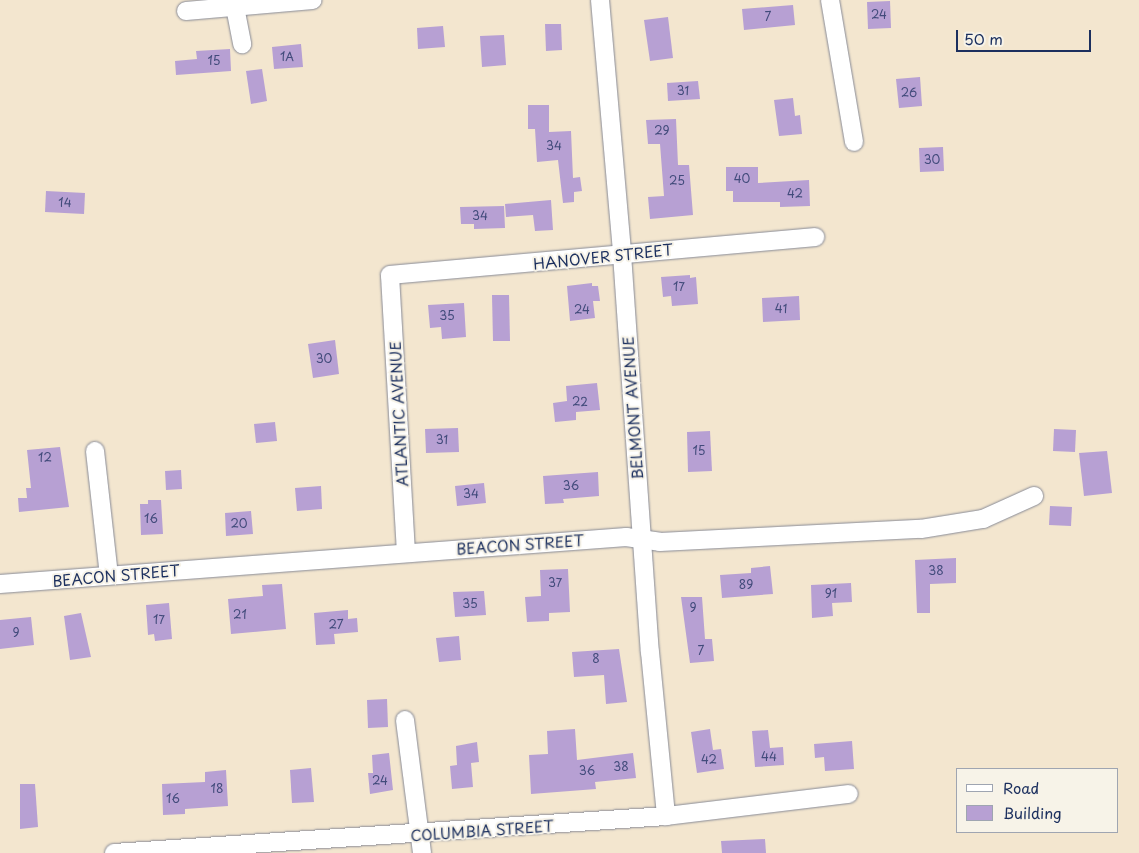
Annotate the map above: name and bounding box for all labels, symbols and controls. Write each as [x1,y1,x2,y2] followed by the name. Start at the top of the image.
[871,8,887,22] house number: 24
[765,10,771,24] house number: 7
[959,20,1094,52] scale bar
[964,27,1003,50] text: 50 m
[280,50,294,64] house number: 1A
[207,54,221,68] house number: 15
[677,84,689,98] house number: 31
[901,86,917,100] house number: 26
[654,124,670,138] house number: 29
[546,139,562,153] house number: 34
[924,153,940,167] house number: 30
[734,172,750,186] house number: 40
[669,174,685,188] house number: 25
[787,187,803,201] house number: 42
[58,196,72,210] house number: 14
[472,209,488,223] house number: 34
[532,240,674,272] street label: HANOVER STREET
[673,280,685,294] house number: 17
[775,302,787,316] house number: 41
[574,303,590,317] house number: 24
[439,309,455,323] house number: 35
[618,336,646,480] street label: BELMONT AVENUE
[385,341,411,487] street label: ATLANTIC AVENUE
[316,352,332,366] house number: 30
[572,395,588,409] house number: 22
[436,433,448,447] house number: 31
[692,444,706,458] house number: 15
[38,451,52,465] house number: 12
[563,479,579,493] house number: 36
[463,487,479,501] house number: 34
[144,512,158,526] house number: 16
[230,517,248,531] house number: 20
[455,531,585,557] street label: BEACON STREET
[51,560,181,590] street label: BEACON STREET
[928,564,944,578] house number: 38
[548,576,562,590] house number: 37
[739,578,753,592] house number: 89
[825,587,837,601] house number: 91
[462,597,478,611] house number: 35
[689,601,697,615] house number: 9
[233,608,247,622] house number: 21
[153,613,165,627] house number: 17
[329,618,343,632] house number: 27
[12,626,20,640] house number: 9
[698,644,704,658] house number: 7
[592,652,600,666] house number: 8
[761,750,777,764] house number: 44
[701,753,717,767] house number: 42
[613,760,629,774] house number: 38
[579,764,595,778] house number: 36
[956,768,1119,833] legend
[372,774,388,788] house number: 24
[1003,776,1039,799] text: Road
[211,782,223,796] house number: 18
[166,792,180,806] house number: 16
[1003,801,1062,824] text: Building
[409,816,555,844] street label: COLUMBIA STREET

